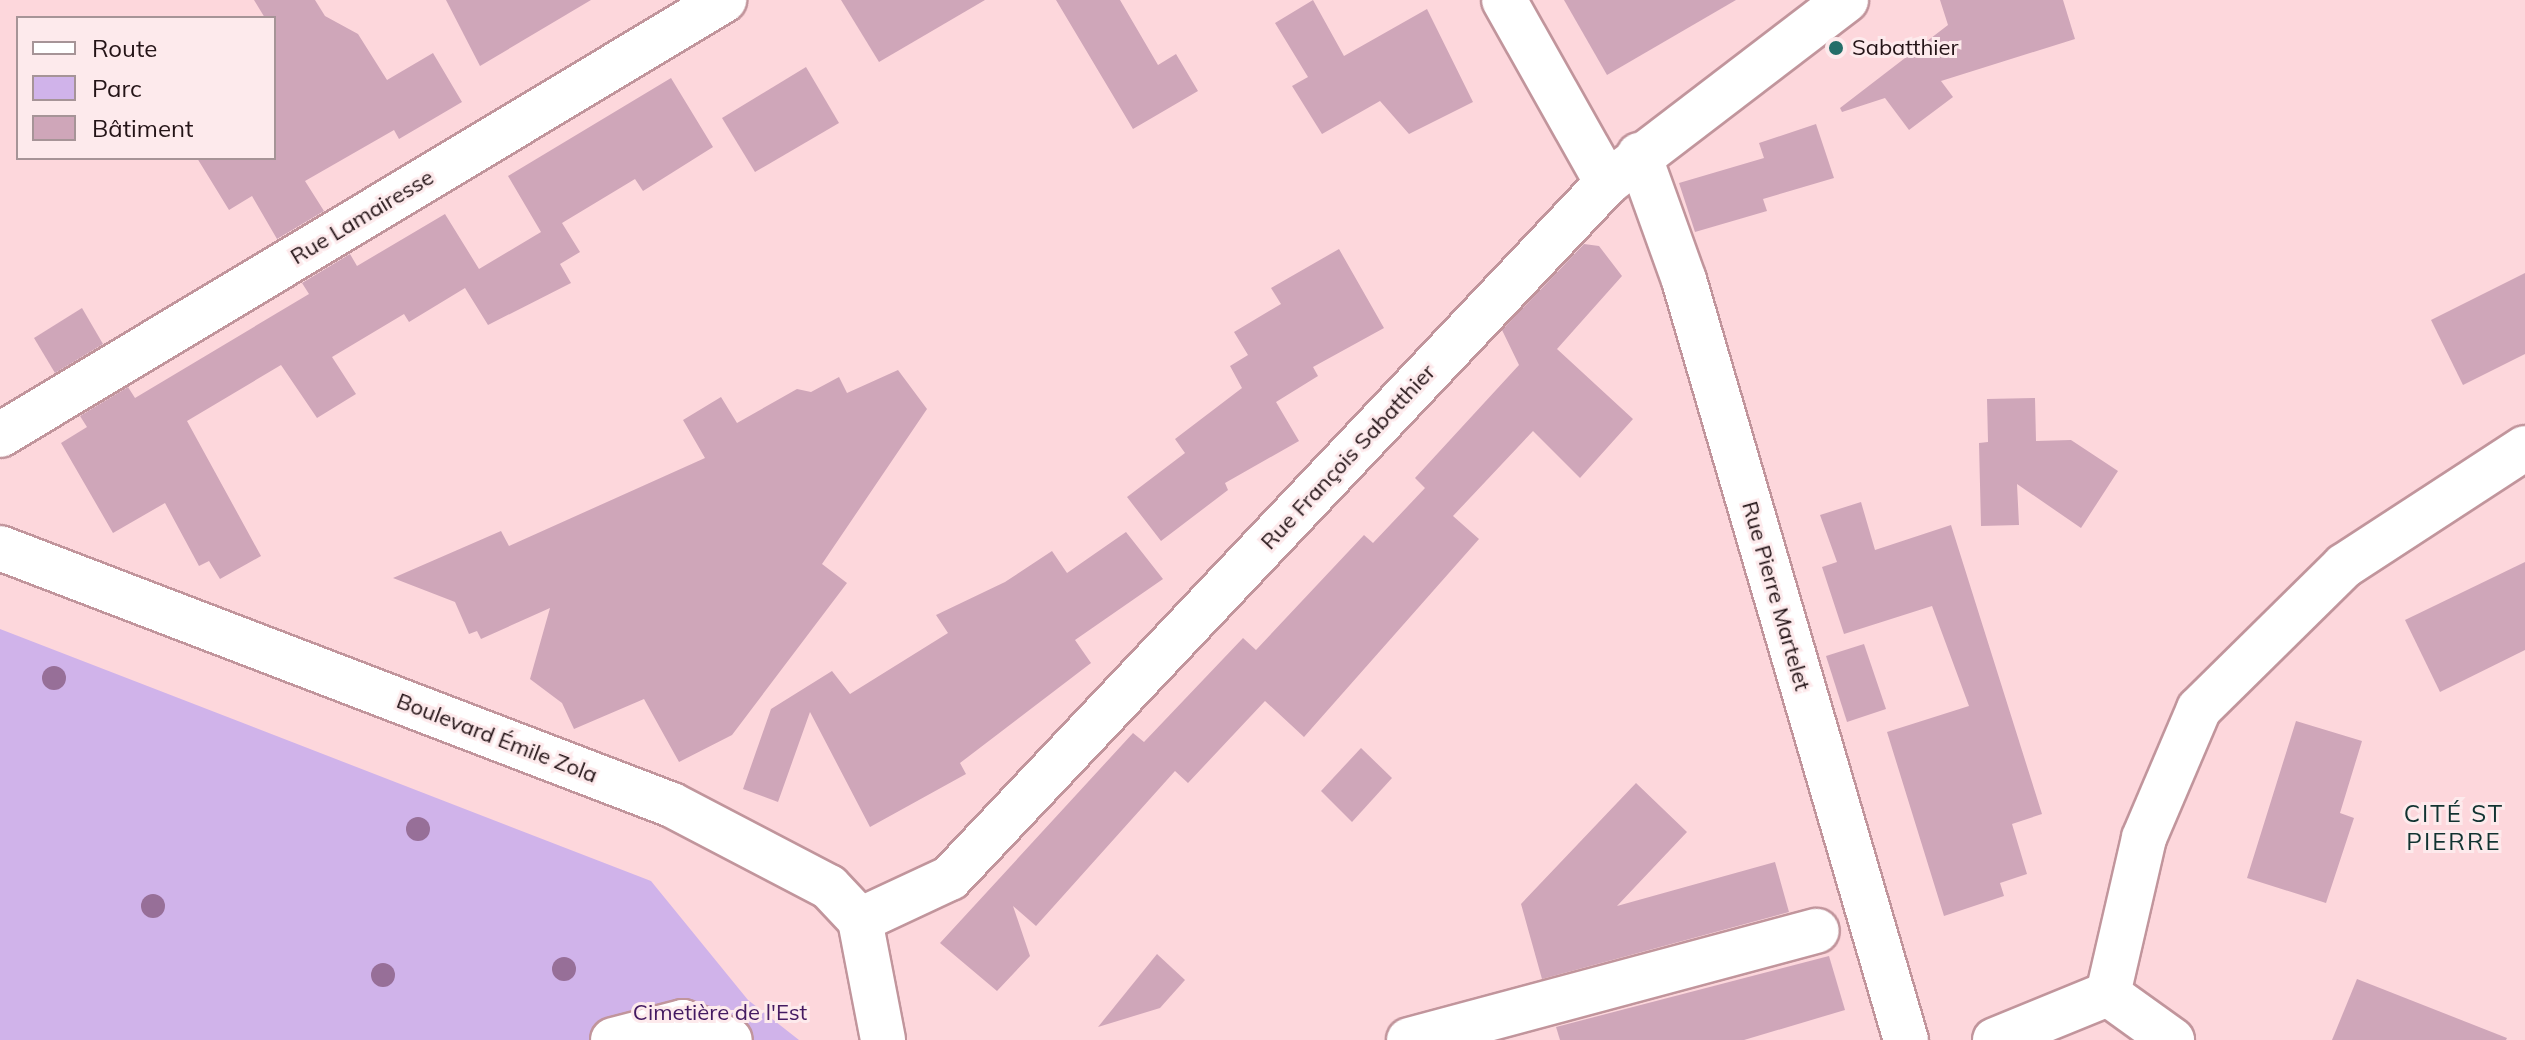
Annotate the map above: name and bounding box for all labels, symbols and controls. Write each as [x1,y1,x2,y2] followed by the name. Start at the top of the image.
[16,16,276,160] legend
[92,33,157,63] text: Route
[1852,35,1958,61] place label: Sabatthier
[1827,39,1845,57] marker: Sabatthier
[92,73,142,103] text: Parc
[92,113,193,143] text: Bâtiment
[286,164,438,270] street label: Rue Lamairesse
[1255,359,1441,555] street label: Rue François Sabatthier
[1736,498,1816,694] street label: Rue Pierre Martelet
[393,688,601,788] street label: Boulevard Émile Zola
[2404,800,2504,856] district label: CITÉ ST PIERRE
[633,1000,807,1026] park label: Cimetière de l'Est

